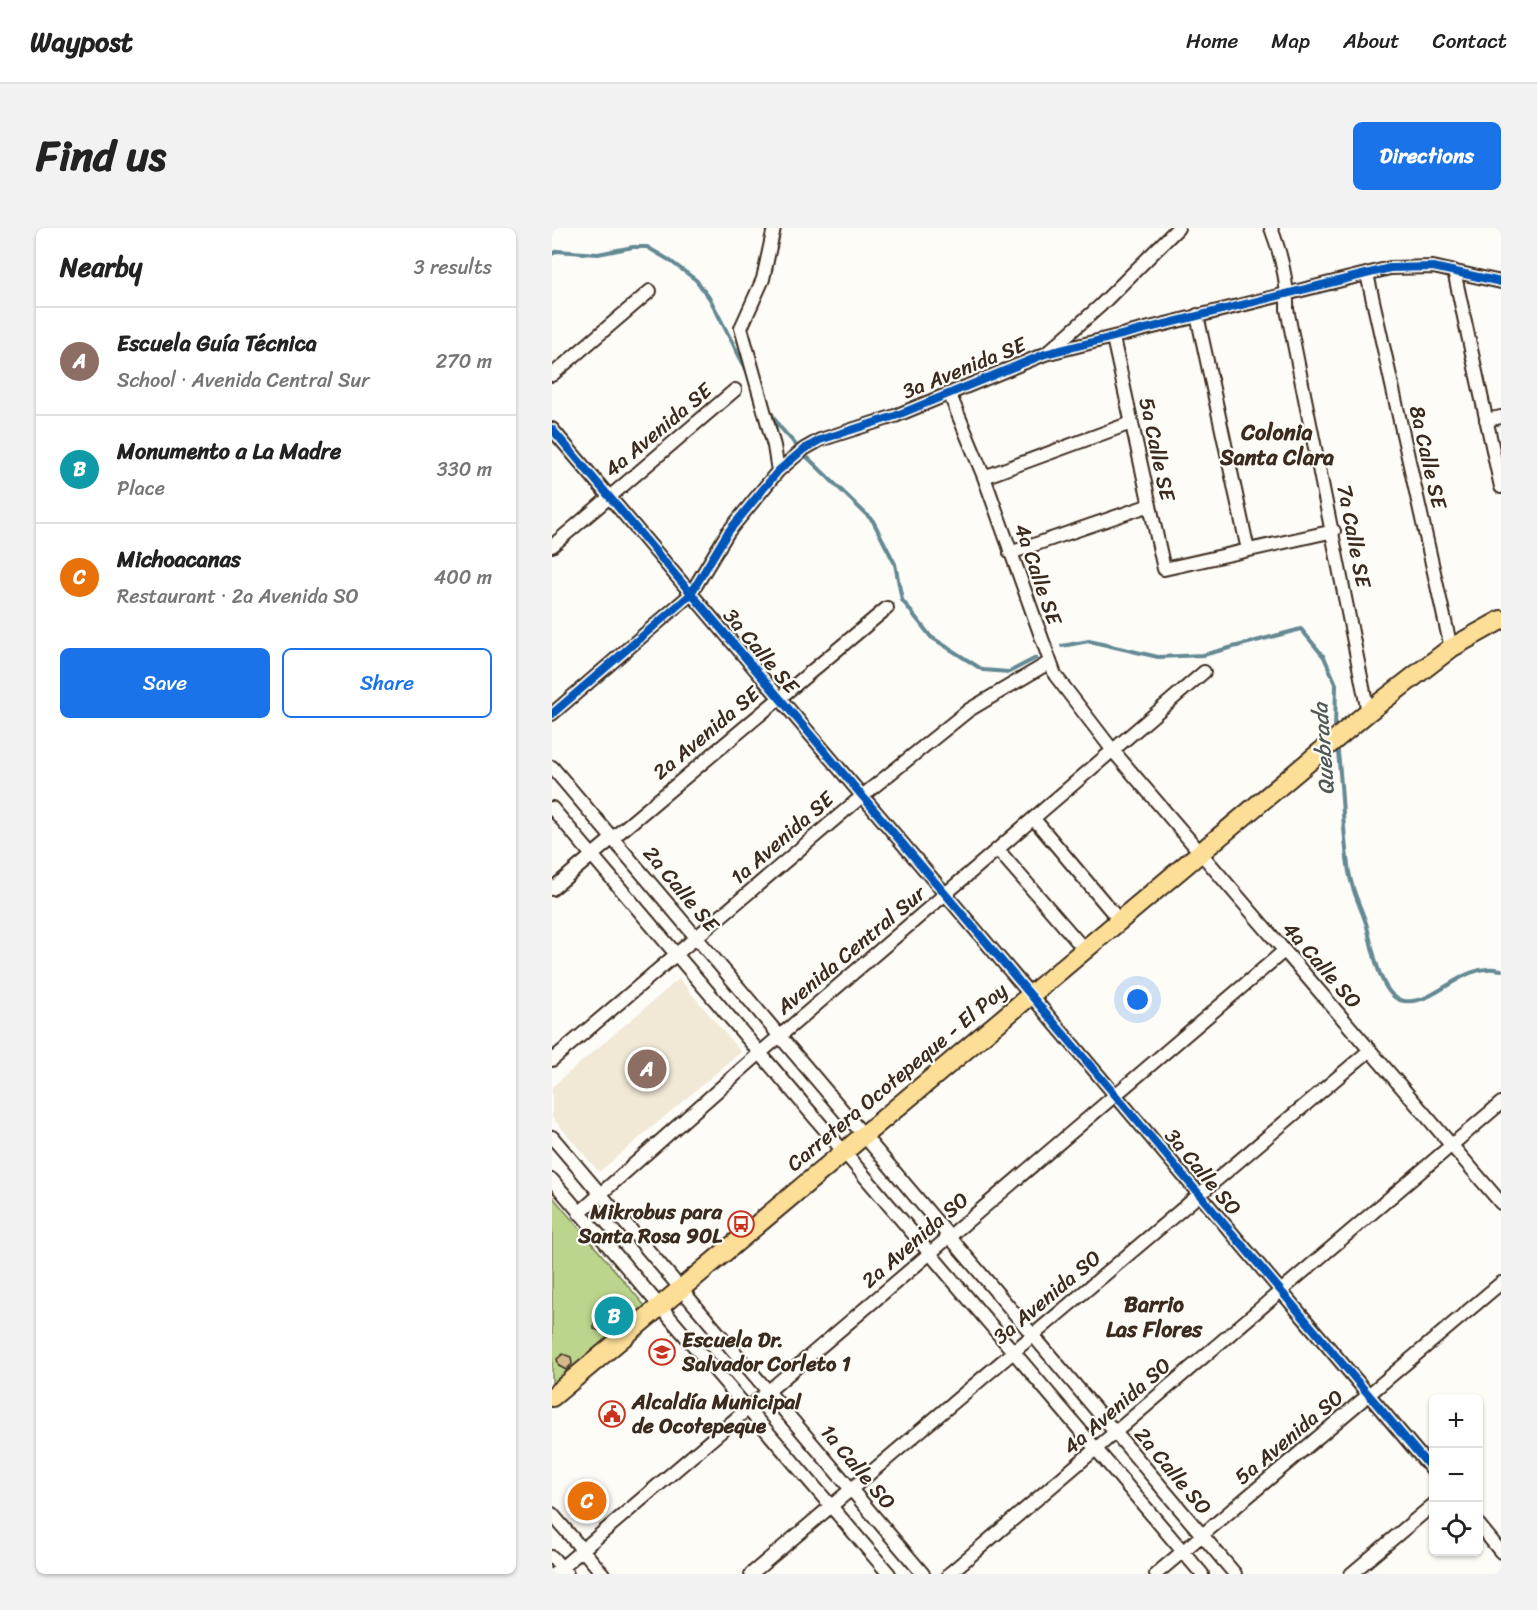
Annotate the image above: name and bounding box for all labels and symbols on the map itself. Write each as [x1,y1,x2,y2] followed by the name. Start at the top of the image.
[896,325,1033,410] street label: 3a Avenida SE
[595,372,722,487] street label: 4a Avenida SE
[1128,394,1187,506] street label: 5a Calle SE
[1398,402,1459,514] street label: 8a Calle SE
[1219,413,1334,477] district label: Colonia Santa Clara
[1325,481,1383,592] street label: 7a Calle SE
[1003,518,1074,631] street label: 4a Calle SE
[713,599,810,704] street label: 3a Calle SE
[643,675,770,790] street label: 2a Avenida SE
[1300,700,1346,796] water label: Quebrada
[721,781,844,894] street label: 1a Avenida SE
[633,837,730,942] street label: 2a Calle SE
[767,875,936,1025] street label: Avenida Central Sur
[1273,912,1371,1018] street label: 4a Calle SO
[778,972,1016,1181] street label: Carretera Ocotepeque - El Poy
[1123,985,1152,1014] your location
[628,1046,667,1092] pin: A
[1155,1119,1251,1225] street label: 3a Calle SO
[852,1182,978,1298] street label: 2a Avenida SO
[577,1193,723,1255] place label: Mikrobus para Santa Rosa 90L
[726,1209,756,1239] bus stop icon: Mikrobus para Santa Rosa 90L
[984,1240,1110,1354] street label: 3a Avenida SO
[1106,1285,1203,1349] district label: Barrio Las Flores
[594,1294,634,1338] pin: B
[681,1321,851,1383] place label: Escuela Dr. Salvador Corleto 1
[647,1337,677,1367] school or university icon: Escuela Dr. Salvador Corleto 1
[1054,1348,1180,1464] street label: 4a Avenida SO
[1225,1379,1353,1495] street label: 5a Avenida SO
[631,1383,802,1445] place label: Alcaldía Municipal de Ocotepeque
[597,1399,627,1429] public building icon: Alcaldía Municipal de Ocotepeque
[810,1415,906,1519] street label: 1a Calle SO
[1124,1418,1222,1524] street label: 2a Calle SO
[567,1478,606,1524] pin: C

